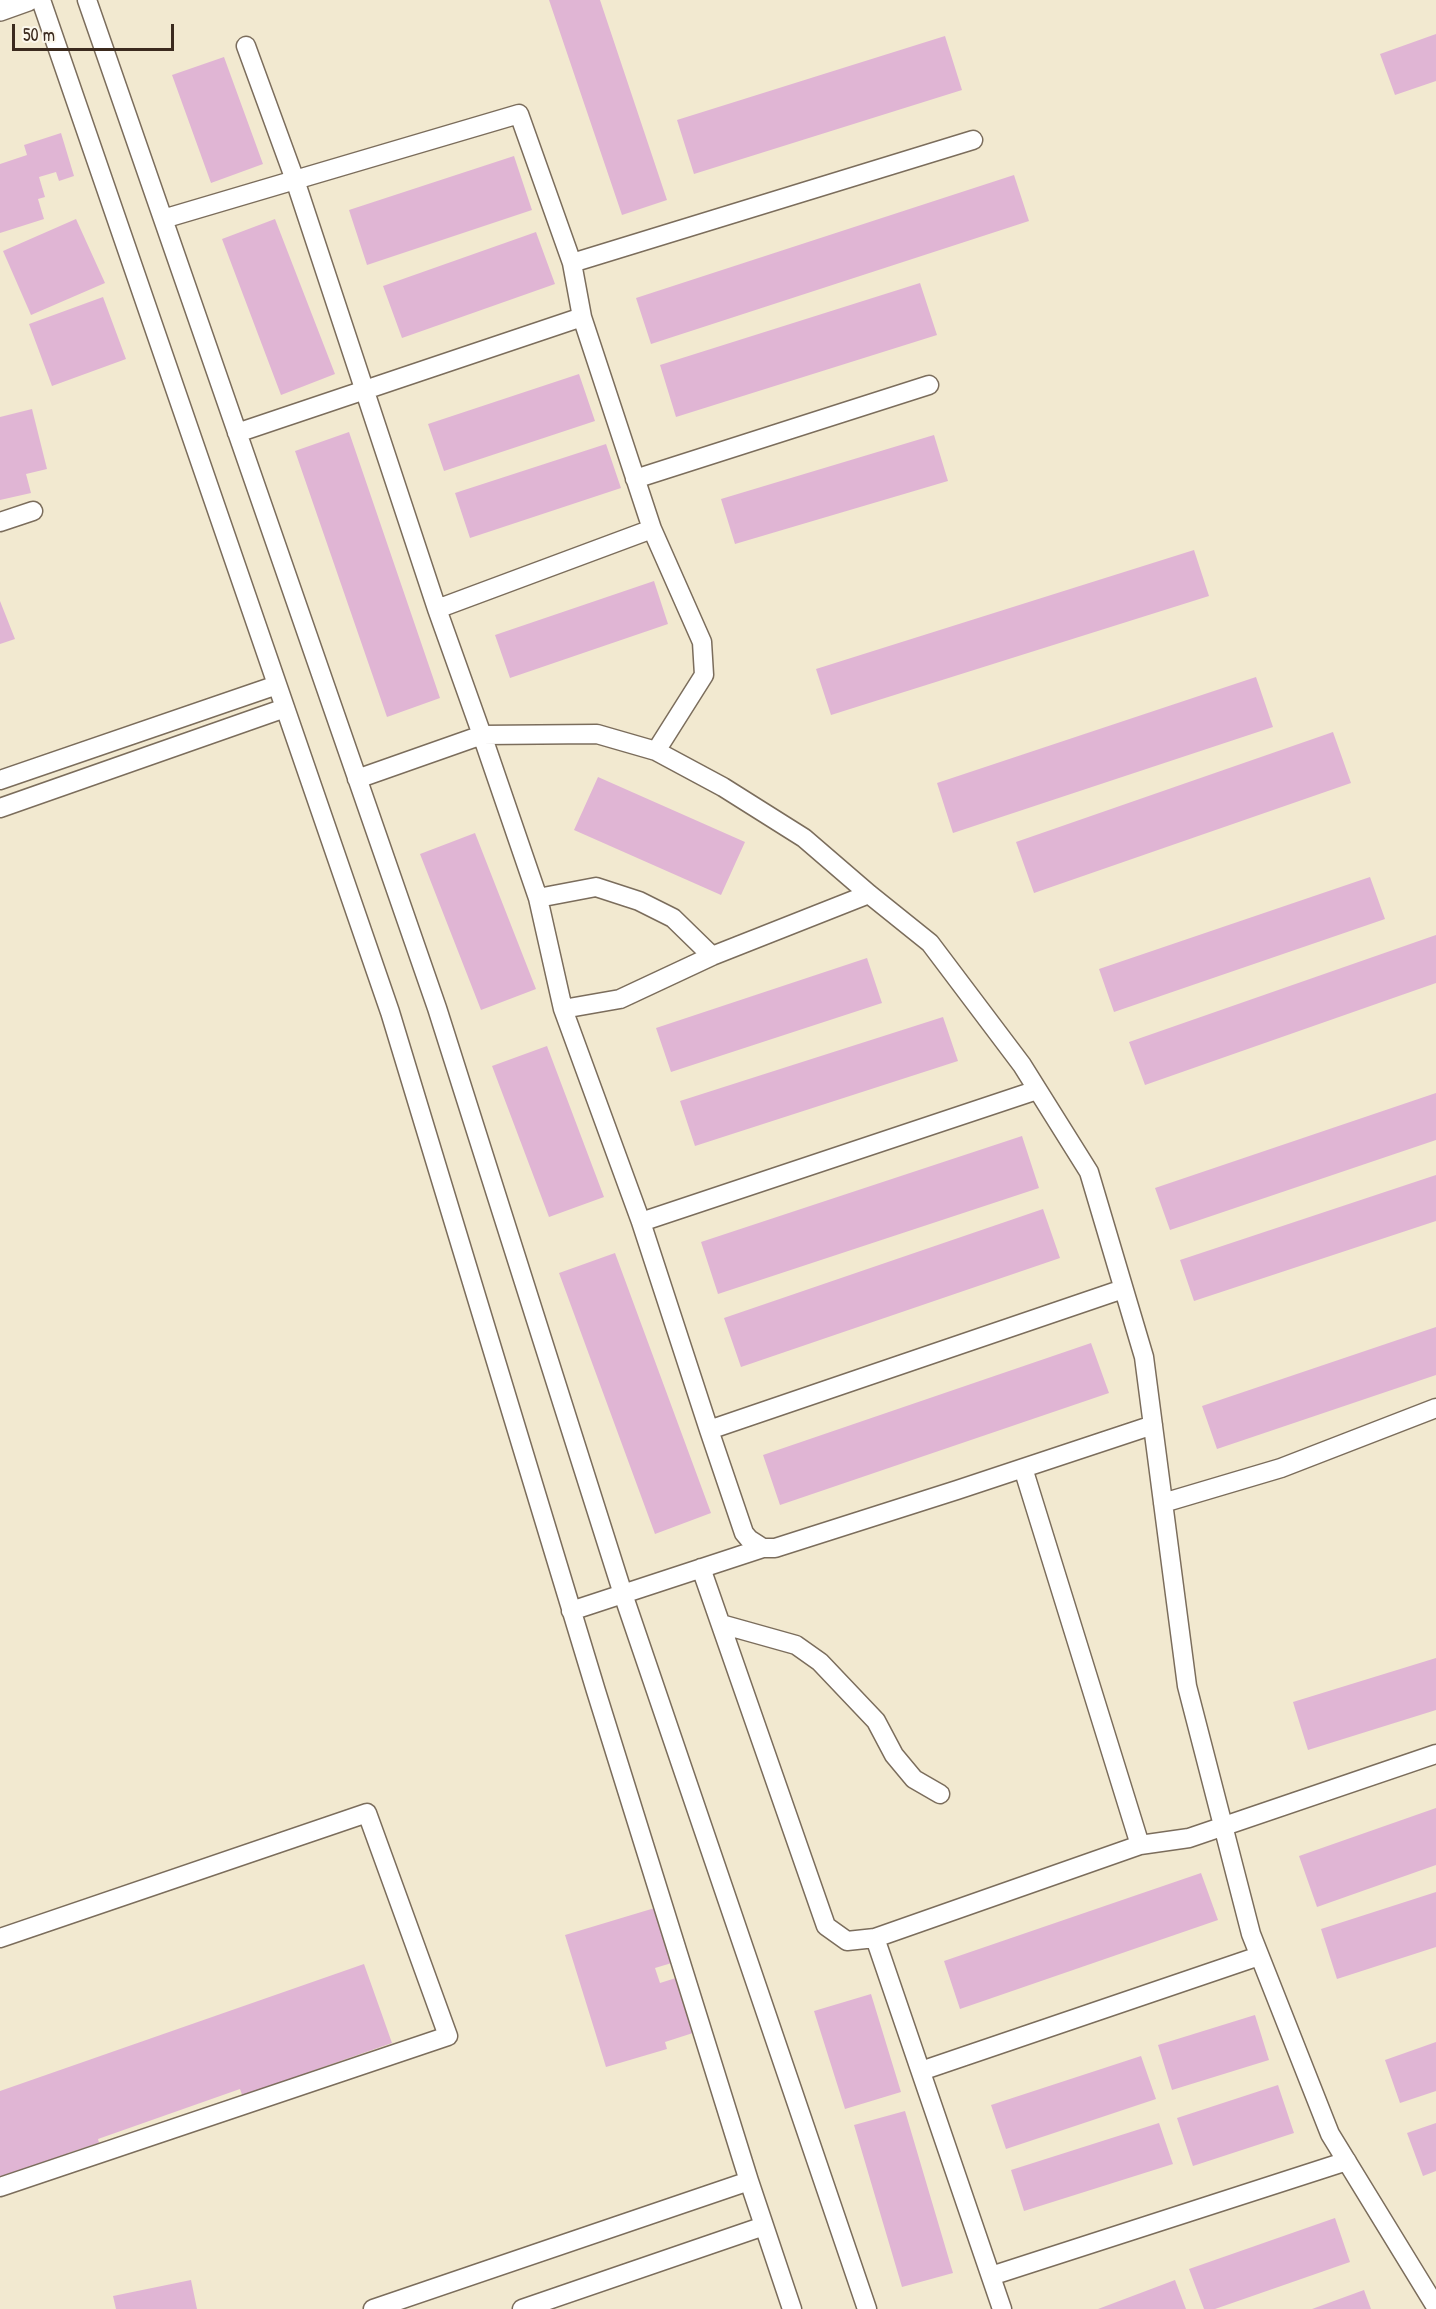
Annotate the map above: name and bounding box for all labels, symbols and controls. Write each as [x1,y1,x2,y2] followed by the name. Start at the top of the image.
[15,12,177,50] scale bar
[23,22,55,47] text: 50 m

